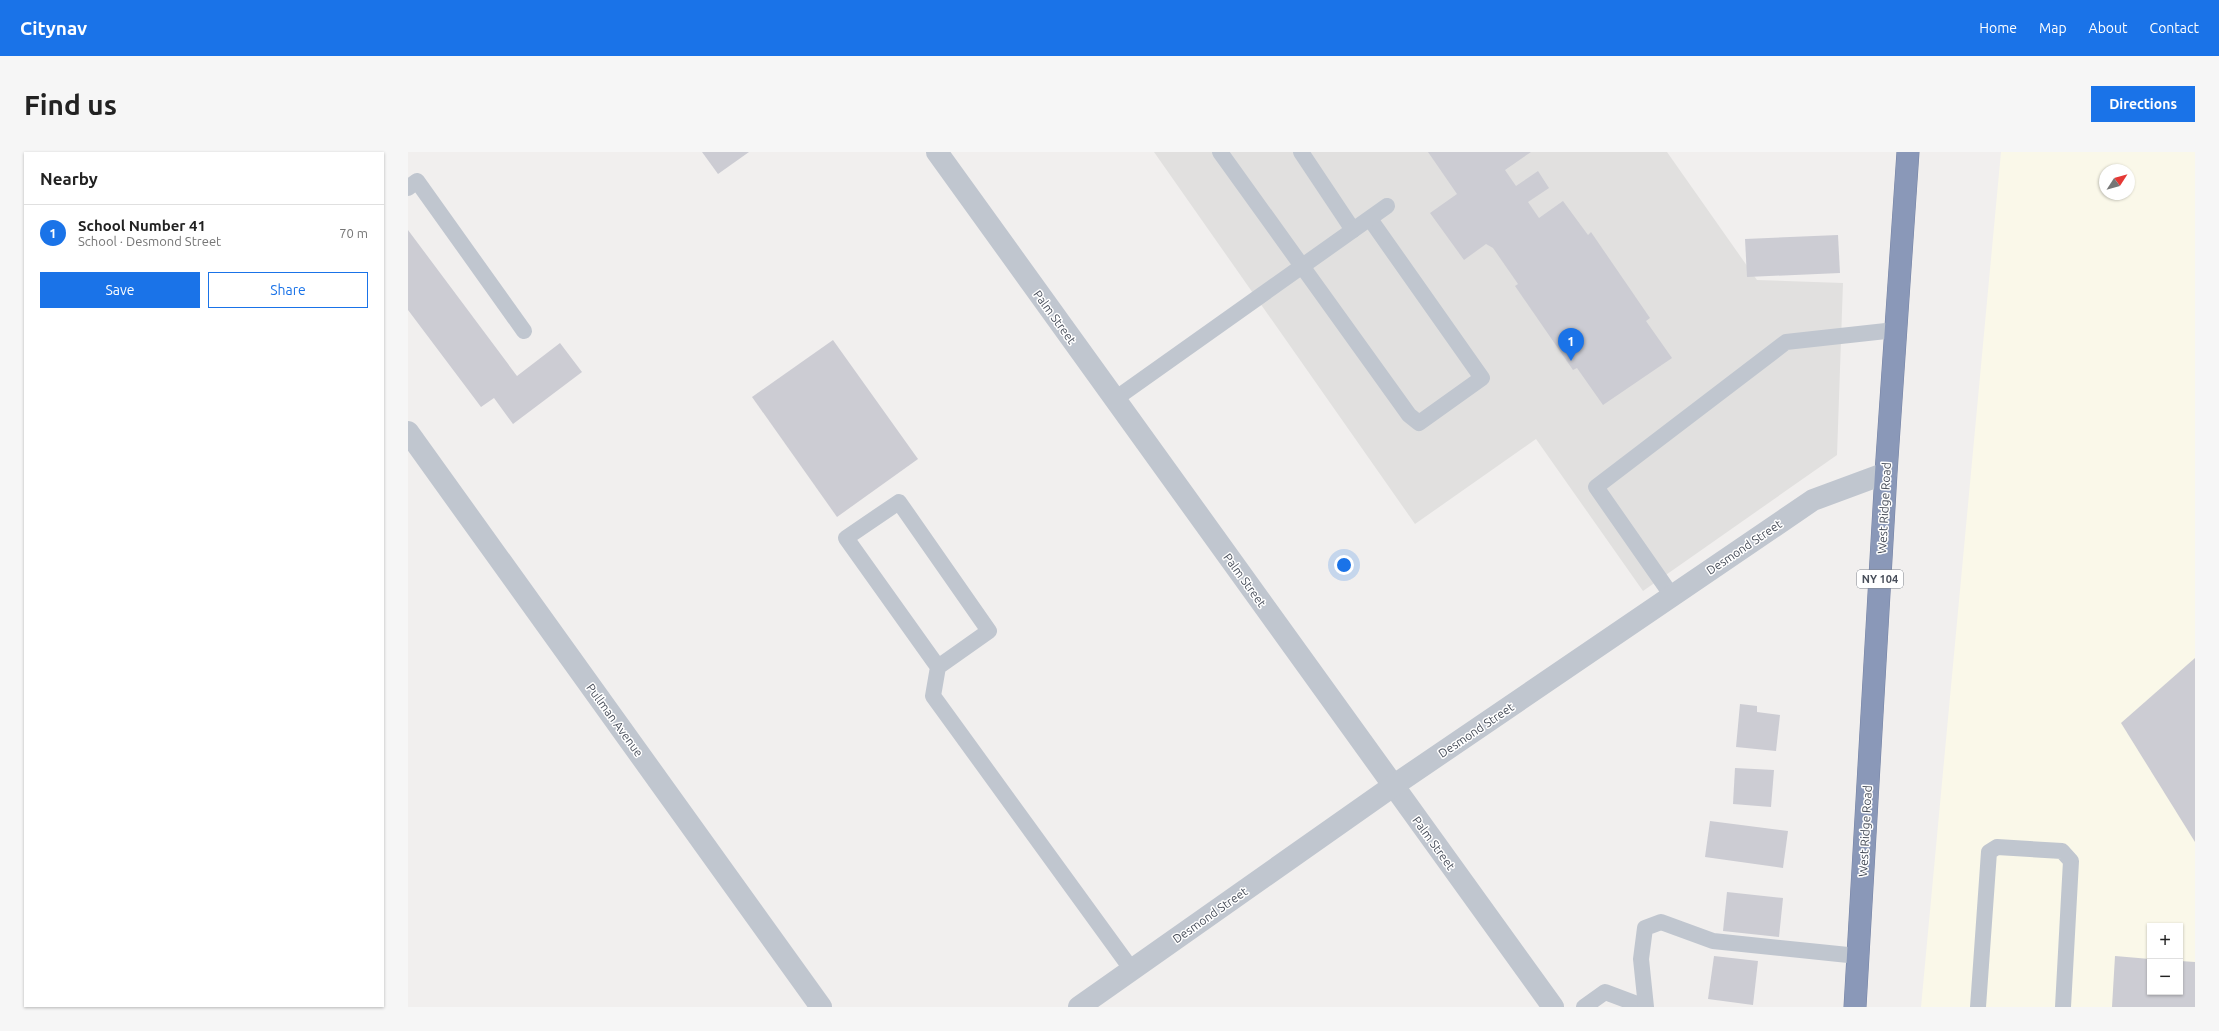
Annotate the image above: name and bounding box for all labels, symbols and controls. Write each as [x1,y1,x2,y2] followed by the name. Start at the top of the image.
[20,17,87,39] text: Citynav
[1979,20,2017,36] text: Home
[2039,20,2067,36] text: Map
[2089,20,2128,36] text: About
[2150,20,2199,36] text: Contact
[2091,86,2195,122] button: Directions
[24,89,117,120] text: Find us
[2099,164,2135,200] north arrow
[40,169,98,188] text: Nearby
[78,217,206,234] text: School Number 41
[49,226,57,240] text: 1
[339,226,368,240] text: 70 m
[78,234,221,248] text: School · Desmond Street
[40,272,200,308] button: Save
[208,272,368,308] button: Share
[1031,288,1079,347] street label: Palm Street
[1558,328,1584,361] pin: 1
[1875,462,1893,554] street label: West Ridge Road
[1704,517,1784,577] street label: Desmond Street
[1221,551,1269,610] street label: Palm Street
[1334,555,1354,575] your location
[1857,570,1903,588] road number: NY 104
[584,681,646,759] street label: Pullman Avenue
[1436,700,1516,760] street label: Desmond Street
[1856,785,1874,877] street label: West Ridge Road
[1410,814,1458,873] street label: Palm Street
[1170,884,1250,946] street label: Desmond Street
[2147,923,2183,995] map controls
[2147,923,2183,959] button: +
[2147,959,2183,995] button: −

